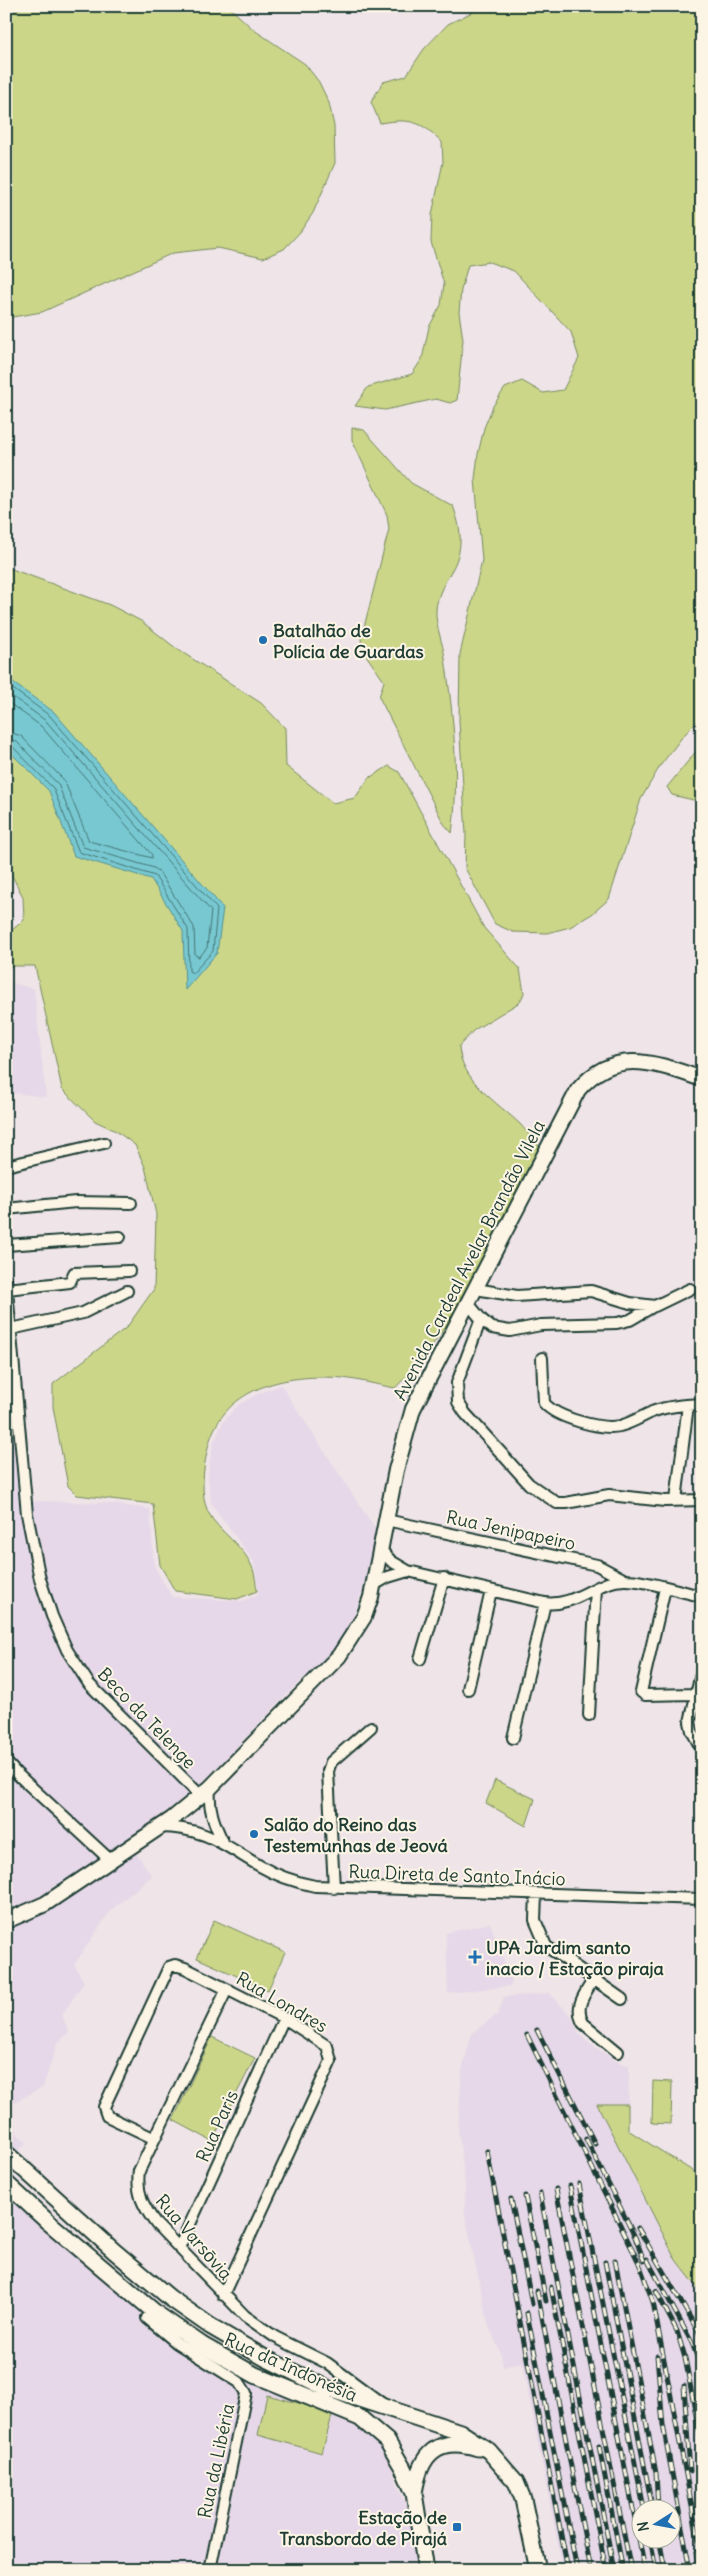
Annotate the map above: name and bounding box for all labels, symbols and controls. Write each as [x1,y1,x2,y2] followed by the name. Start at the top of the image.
[273,619,424,663] place label: Batalhão de Polícia de Guardas
[257,634,269,646] marker: Batalhão de Polícia de Guardas
[388,1116,550,1404] street label: Avenida Cardeal Avelar Brandão Vilela
[444,1505,578,1555] street label: Rua Jenipapeiro
[93,1663,201,1773] street label: Beco da Telenge
[264,1813,448,1857] place label: Salão do Reino das Testemunhas de Jeová
[248,1828,260,1840] marker: Salão do Reino das Testemunhas de Jeová
[348,1860,566,1890] street label: Rua Direta de Santo Inácio
[486,1936,664,1980] place label: UPA Jardim santo inacio / Estação piraja
[468,1950,482,1964] marker: UPA Jardim santo inacio / Estação piraja
[232,1967,332,2037] street label: Rua Londres
[191,2086,243,2166] street label: Rua Paris
[151,2190,237,2284] street label: Rua Varsōvia
[221,2327,361,2407] street label: Rua da Indonésia
[193,2402,239,2520] street label: Rua da Libéria
[630,2498,680,2548] north arrow
[280,2506,447,2550] place label: Estação de Transbordo de Pirajá
[633,2520,653,2533] text: N
[451,2521,463,2533] marker: Estação de Transbordo de Pirajá

